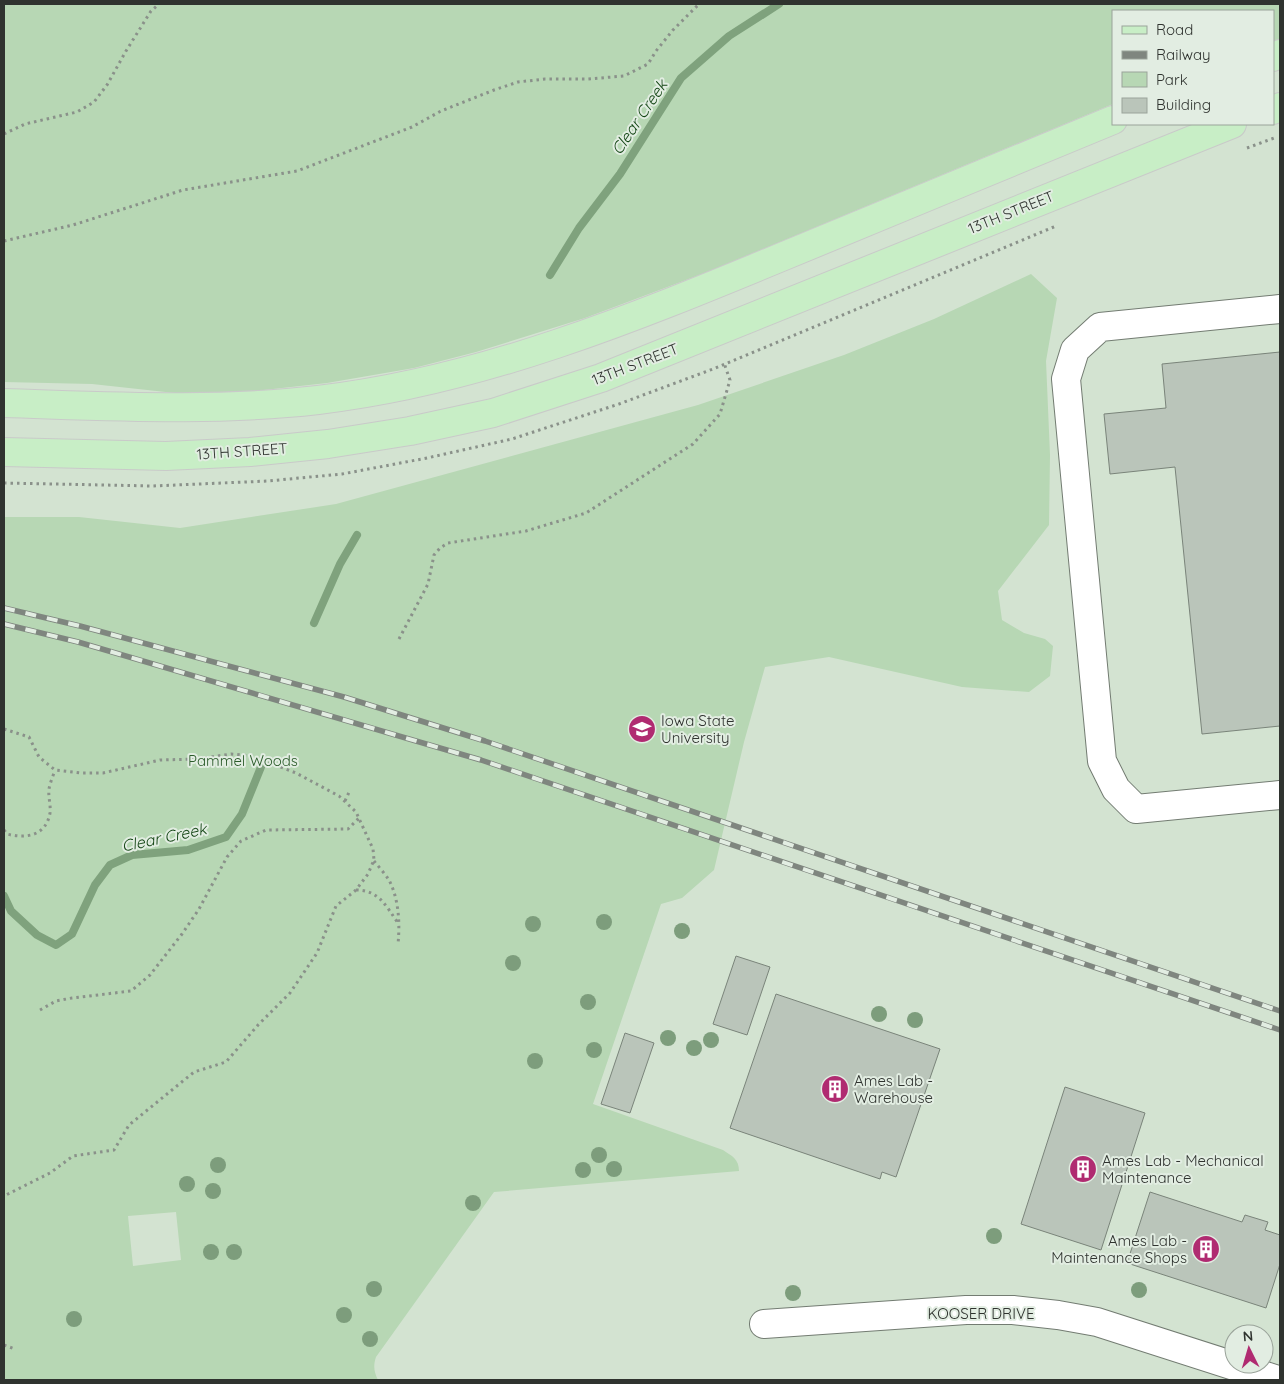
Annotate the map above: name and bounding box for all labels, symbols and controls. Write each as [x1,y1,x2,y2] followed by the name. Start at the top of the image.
[1112,10,1274,125] legend
[1156,20,1193,39] text: Road
[1156,45,1211,64] text: Railway
[1156,70,1188,89] text: Park
[607,74,672,158] water label: Clear Creek
[1156,95,1211,114] text: Building
[965,186,1057,238] street label: 13TH STREET
[589,339,681,389] street label: 13TH STREET
[196,438,288,464] street label: 13TH STREET
[661,711,734,747] place label: Iowa State University
[627,714,657,744] school or university icon: Iowa State University
[188,751,298,770] park label: Pammel Woods
[120,818,210,856] water label: Clear Creek
[854,1071,933,1107] place label: Ames Lab - Warehouse
[820,1074,850,1104] building icon: Ames Lab - Warehouse
[1102,1151,1264,1187] place label: Ames Lab - Mechanical Maintenance
[1068,1154,1098,1184] building icon: Ames Lab - Mechanical Maintenance
[1051,1231,1187,1267] place label: Ames Lab - Maintenance Shops
[1191,1234,1221,1264] building icon: Ames Lab - Maintenance Shops
[928,1304,1034,1323] street label: KOOSER DRIVE
[1224,1324,1274,1374] north arrow
[1242,1327,1254,1345] text: N

